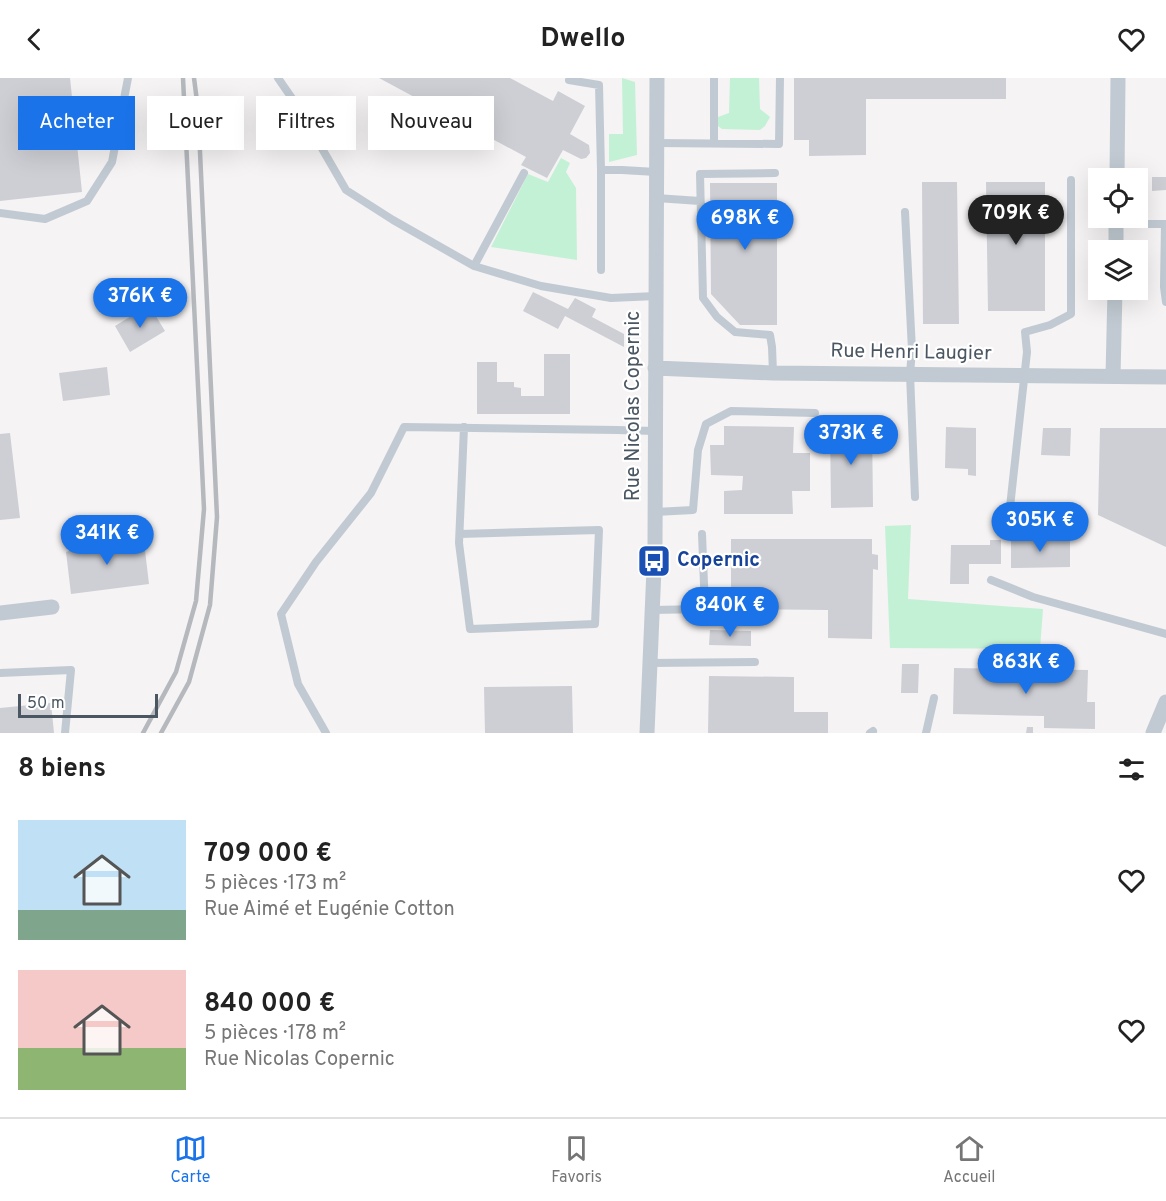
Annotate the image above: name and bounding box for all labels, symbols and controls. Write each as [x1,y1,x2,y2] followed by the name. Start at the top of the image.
[541,22,625,56] text: Dwello
[18,23,51,56] icon: back
[1115,23,1148,56] icon: heart
[18,96,135,150] chip: Acheter
[147,96,244,150] chip: Louer
[256,96,356,150] chip: Filtres
[368,96,494,150] chip: Nouveau
[1088,168,1148,300] map controls
[1088,168,1148,228] button: locate
[967,195,1065,246] pin: 709K €
[696,200,794,251] pin: 698K €
[982,201,1050,227] text: 709K €
[711,206,779,232] text: 698K €
[1088,240,1148,300] button: layers
[91,278,189,329] pin: 376K €
[107,284,173,310] text: 376K €
[621,311,647,501] street label: Rue Nicolas Copernic
[830,339,992,367] street label: Rue Henri Laugier
[802,415,900,466] pin: 373K €
[818,421,884,447] text: 373K €
[991,502,1089,553] pin: 305K €
[1006,508,1074,534] text: 305K €
[58,515,156,566] pin: 341K €
[75,521,139,547] text: 341K €
[636,543,672,579] bus stop icon: Copernic
[677,548,760,574] place label: Copernic
[681,587,779,638] pin: 840K €
[695,593,765,619] text: 840K €
[977,644,1075,695] pin: 863K €
[992,650,1060,676] text: 863K €
[18,691,158,718] scale bar
[27,694,65,714] text: 50 m
[18,753,106,786] text: 8 biens
[1115,753,1148,786] icon: filters
[204,838,332,871] text: 709 000 €
[66,844,138,916] icon: home
[1115,864,1148,897] icon: heart
[204,871,346,897] text: 5 pièces · 173 m²
[204,897,455,923] text: Rue Aimé et Eugénie Cotton
[204,988,335,1021] text: 840 000 €
[66,994,138,1066] icon: home
[1115,1014,1148,1047] icon: heart
[204,1021,346,1047] text: 5 pièces · 178 m²
[204,1047,395,1073] text: Rue Nicolas Copernic
[170,1132,210,1188] tab: Carte
[551,1132,602,1188] tab: Favoris
[943,1132,996,1188] tab: Accueil

